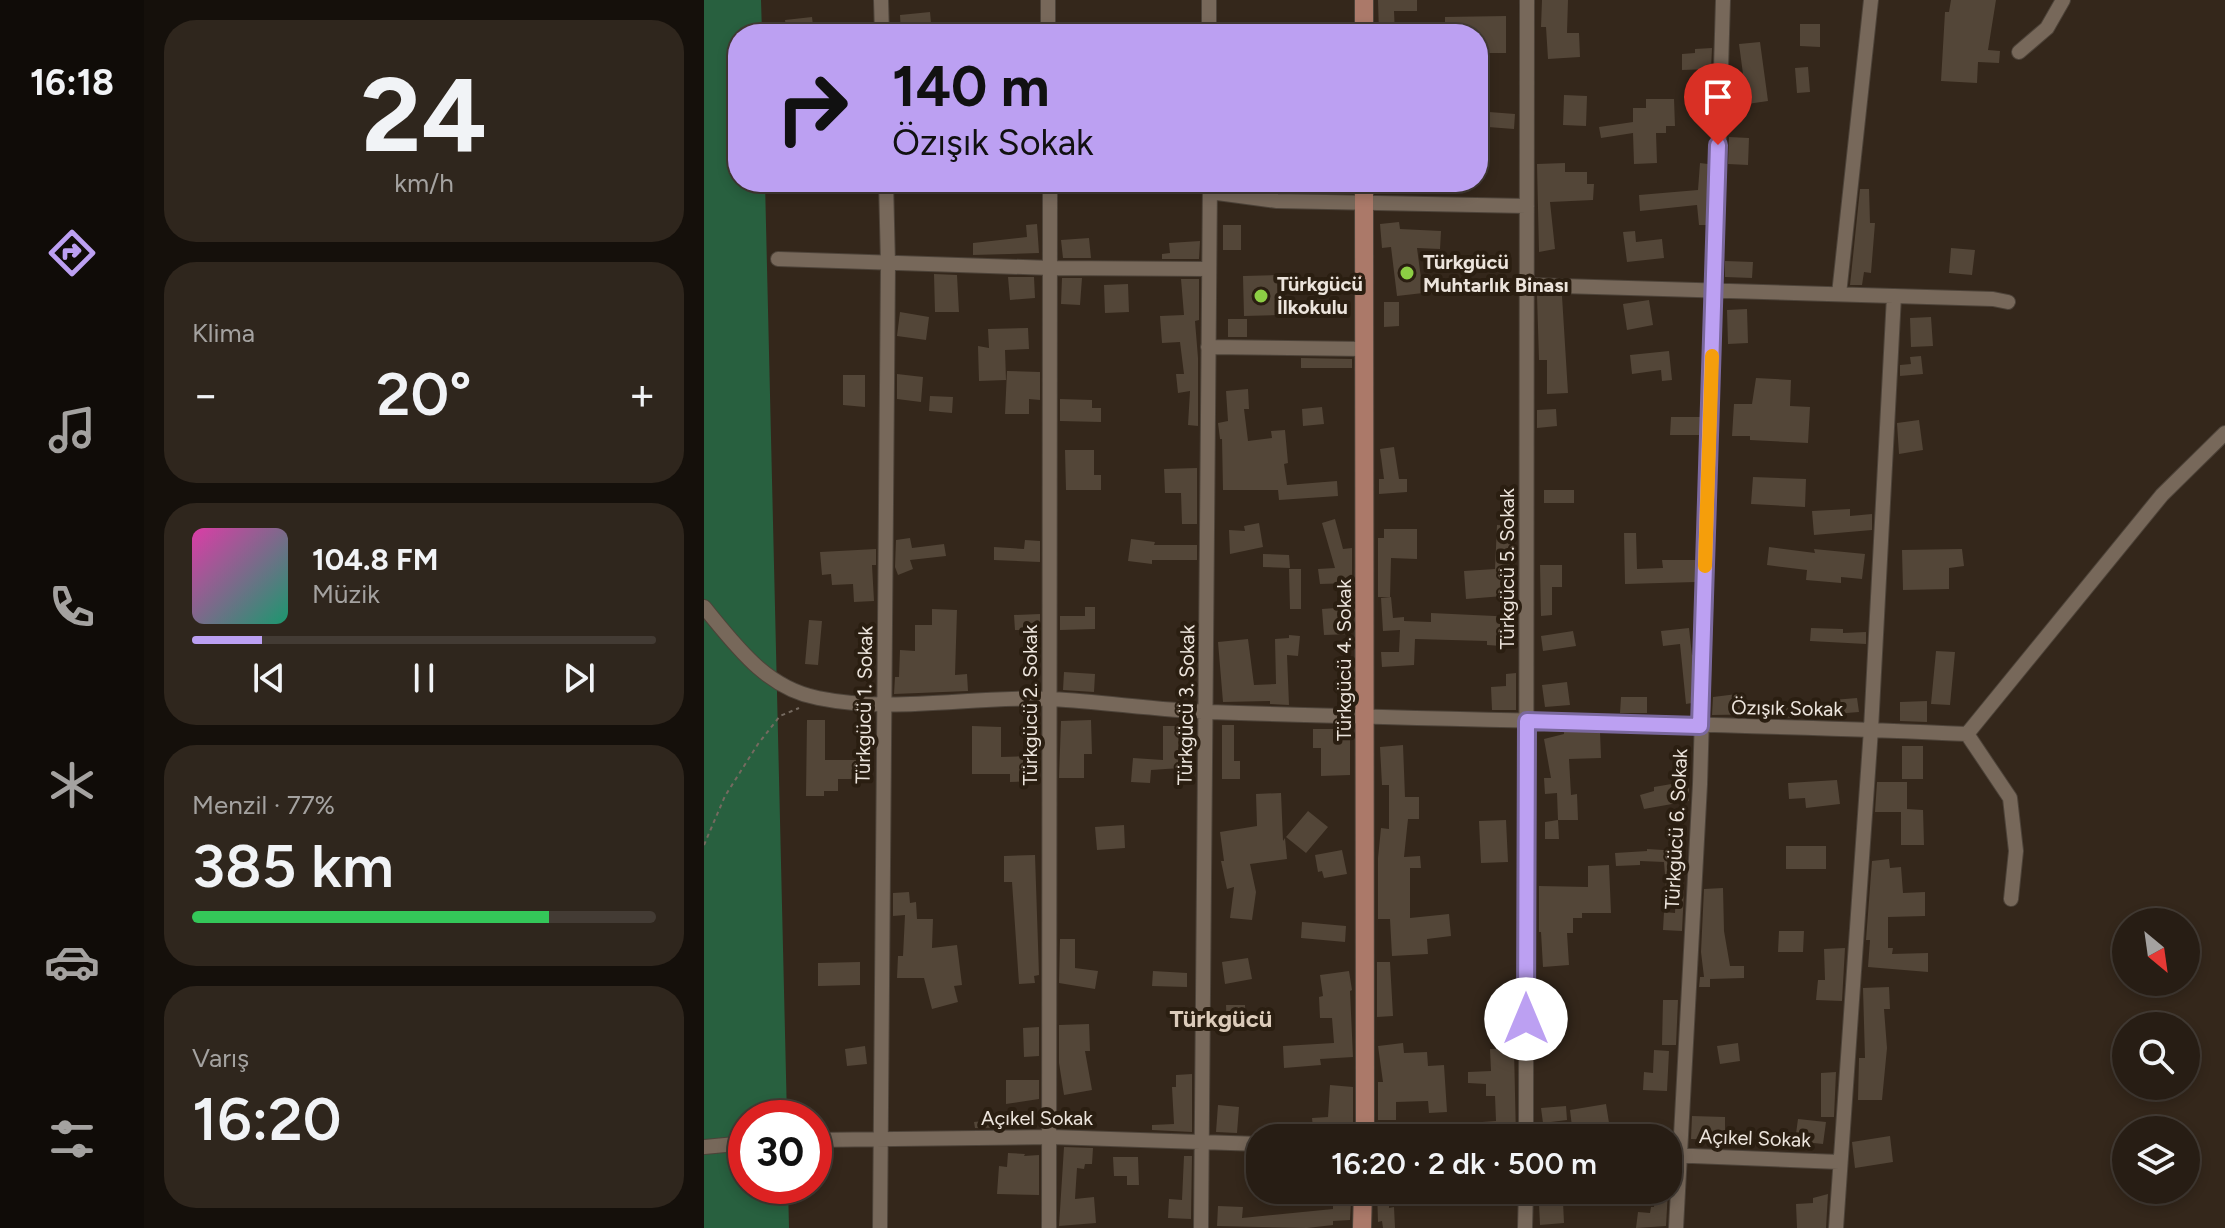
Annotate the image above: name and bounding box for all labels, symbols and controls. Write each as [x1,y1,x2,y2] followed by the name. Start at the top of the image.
[361,52,487,177] text: 24
[892,53,1050,120] text: 140 m
[760,56,864,160] icon: right
[30,61,114,104] text: 16:18
[1684,63,1752,145] pin
[1696,75,1740,119] icon: arrive
[892,121,1093,164] text: Özışık Sokak
[394,167,454,199] text: km/h
[44,225,100,281] icon: directions
[1423,250,1569,297] place label: Türkgücü Muhtarlık Binası
[1398,264,1416,282] marker: Türkgücü Muhtarlık Binası
[1277,272,1363,319] place label: Türkgücü İlkokulu
[1252,287,1270,305] marker: Türkgücü İlkokulu
[192,317,255,349] text: Klima
[376,358,472,430] text: 20°
[192,368,219,421] text: −
[629,368,656,421] text: +
[44,402,100,458] icon: music
[1495,488,1519,650] street label: Türkgücü 5. Sokak
[312,541,438,578] text: 104.8 FM
[312,578,380,610] text: Müzik
[44,579,100,635] icon: phone
[1332,579,1356,741] street label: Türkgücü 4. Sokak
[1018,624,1042,785] street label: Türkgücü 2. Sokak
[1173,624,1199,785] street label: Türkgücü 3. Sokak
[851,626,877,784] street label: Türkgücü 1. Sokak
[247,656,291,700] icon: previous
[402,656,446,700] icon: pause
[557,656,601,700] icon: next
[1731,695,1843,721] street label: Özışık Sokak
[1660,748,1692,910] street label: Türkgücü 6. Sokak
[44,757,100,813] icon: climate
[192,789,335,821] text: Menzil · 77%
[192,830,394,902] text: 385 km
[2112,908,2200,996] north arrow
[2112,908,2200,1204] map controls
[44,934,100,990] icon: car
[1484,977,1568,1061] position arrow
[1170,1004,1272,1033] district label: Türkgücü
[2112,1012,2200,1100] button: search
[192,1042,249,1074] text: Varış
[192,1083,341,1155] text: 16:20
[728,1100,832,1204] speed limit sign: 30
[981,1106,1093,1130] street label: Açıkel Sokak
[44,1111,100,1167] icon: filters
[2112,1116,2200,1204] button: layers
[1699,1124,1812,1152] street label: Açıkel Sokak
[1331,1145,1597,1182] text: 16:20 · 2 dk · 500 m

